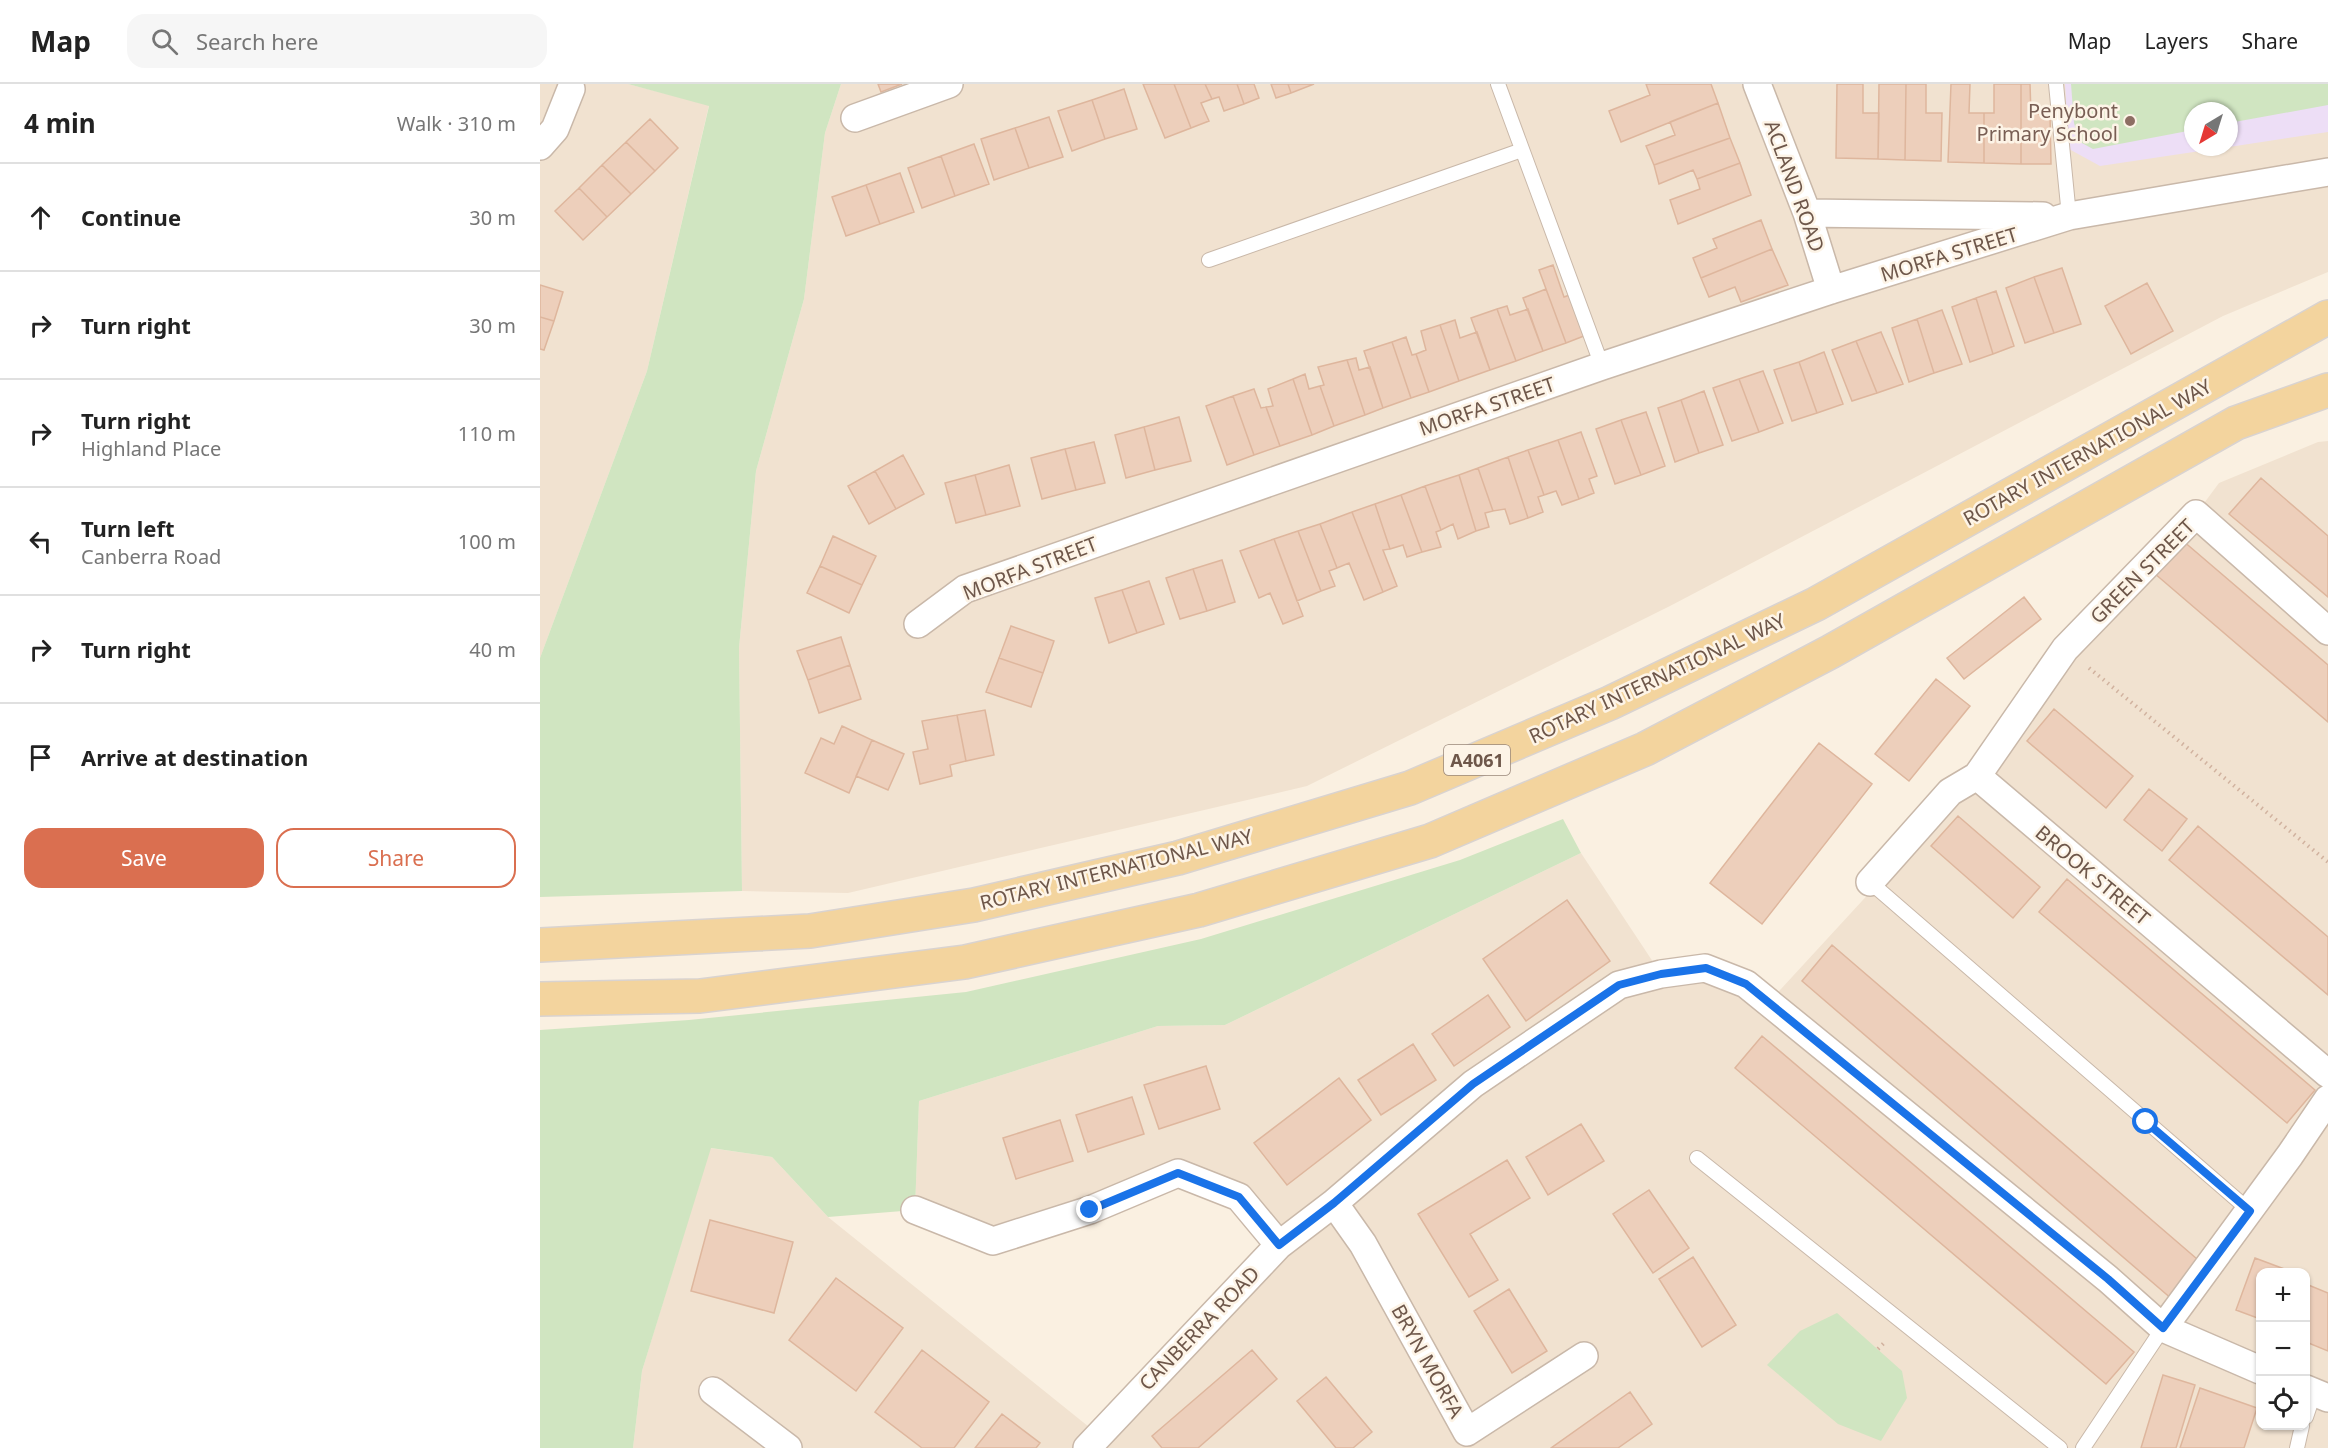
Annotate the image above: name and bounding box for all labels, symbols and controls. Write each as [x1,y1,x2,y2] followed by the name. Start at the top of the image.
[127,14,547,68] search box
[30,22,91,60] text: Map
[148,25,181,58] icon: search
[196,26,318,56] text: Search here
[2068,27,2112,55] text: Map
[2145,27,2209,55] text: Layers
[2242,27,2298,55] text: Share
[1977,97,2118,147] place label: Penybont Primary School
[2184,102,2238,156] north arrow
[24,105,96,141] text: 4 min
[397,110,516,137] text: Walk · 310 m
[2123,114,2137,128] marker: Penybont Primary School
[1759,116,1831,256] street label: ACLAND ROAD
[24,201,57,234] icon: ahead
[81,202,181,232] text: Continue
[469,204,516,231] text: 30 m
[1877,220,2021,288] street label: MORFA STREET
[24,309,57,342] icon: right
[81,310,191,340] text: Turn right
[469,312,516,339] text: 30 m
[1415,370,1559,442] street label: MORFA STREET
[1958,372,2217,532] street label: ROTARY INTERNATIONAL WAY
[81,405,191,435] text: Turn right
[24,417,57,450] icon: right
[458,420,516,447] text: 110 m
[81,435,221,462] text: Highland Place
[81,513,175,543] text: Turn left
[2084,513,2200,629] street label: GREEN STREET
[24,525,57,558] icon: left
[458,528,516,555] text: 100 m
[959,530,1101,606] street label: MORFA STREET
[81,543,221,570] text: Canberra Road
[1524,606,1790,749] street label: ROTARY INTERNATIONAL WAY
[24,633,57,666] icon: right
[81,634,191,664] text: Turn right
[469,636,516,663] text: 40 m
[24,741,57,774] icon: arrive
[81,742,308,772] text: Arrive at destination
[1444,745,1510,775] road number: A4061
[2030,819,2156,931] street label: BROOK STREET
[977,822,1256,916] street label: ROTARY INTERNATIONAL WAY
[24,828,264,888] button: Save
[276,828,516,888] button: Share
[2132,1108,2158,1134] route start
[1076,1196,1102,1222] route end
[1133,1260,1265,1396] street label: CANBERRA ROAD
[2256,1268,2310,1430] map controls
[2256,1268,2310,1322] button: +
[1386,1299,1470,1423] street label: BRYN MORFA
[2256,1322,2310,1376] button: −
[2256,1376,2310,1430] button: locate

